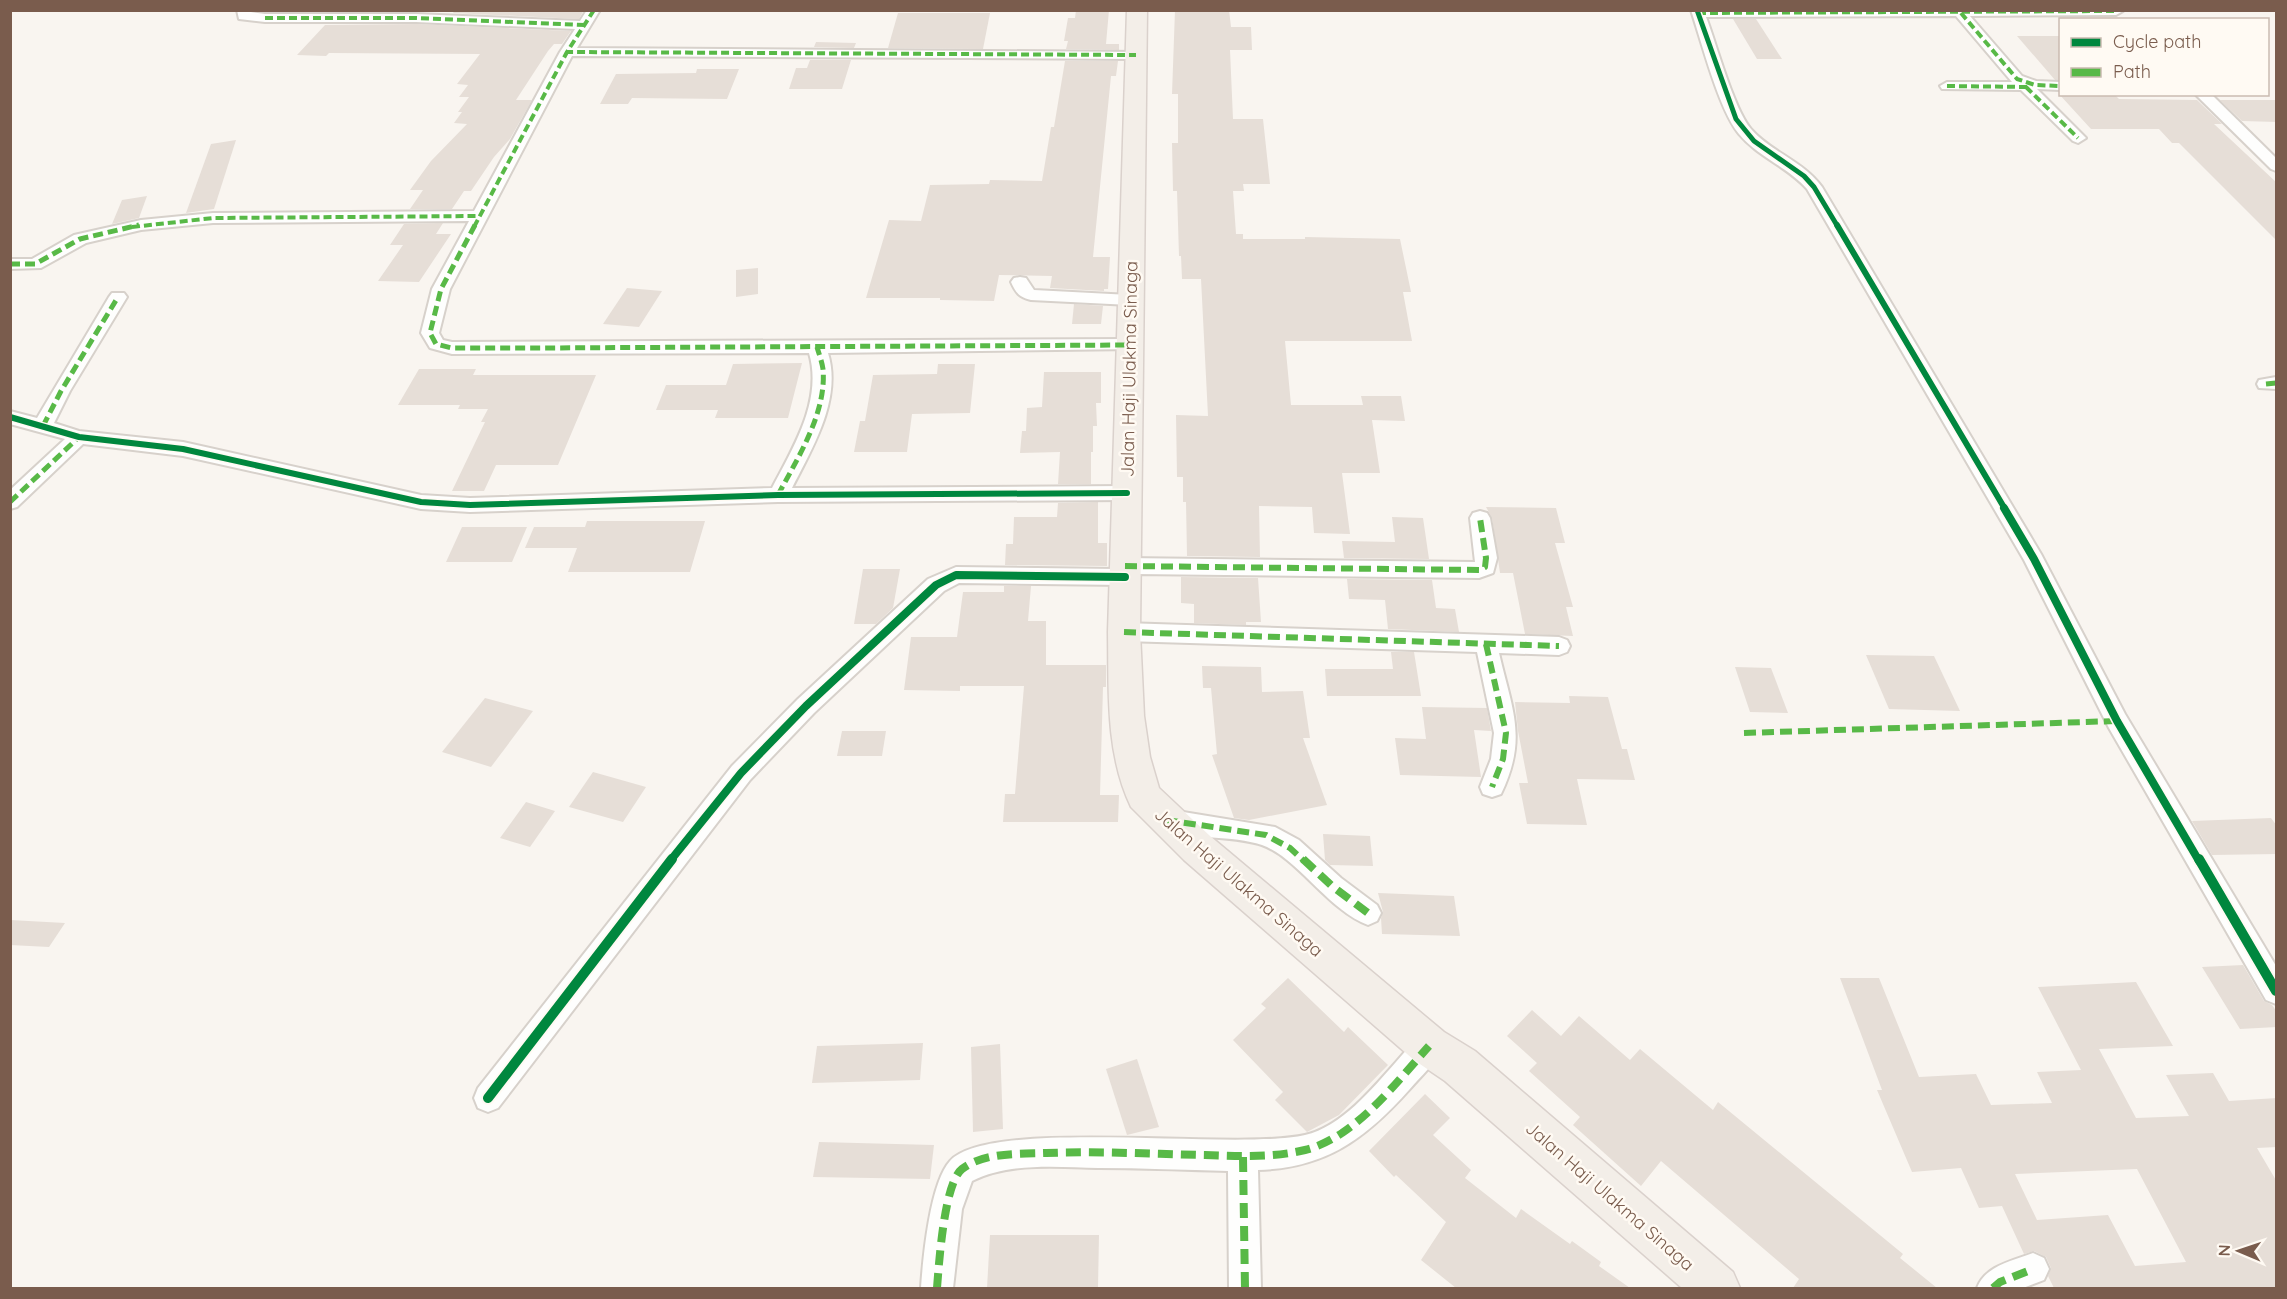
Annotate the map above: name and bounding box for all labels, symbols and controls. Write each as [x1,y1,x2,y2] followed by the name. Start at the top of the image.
[2059,18,2269,96] legend
[2113,30,2201,53] text: Cycle path
[2113,60,2151,83] text: Path
[1116,261,1142,477] street label: Jalan Haji Ulakma Sinaga
[1150,802,1328,962] street label: Jalan Haji Ulakma Sinaga
[1521,1116,1699,1276] street label: Jalan Haji Ulakma Sinaga
[2209,1221,2269,1281] north arrow
[2214,1244,2234,1257] text: N

